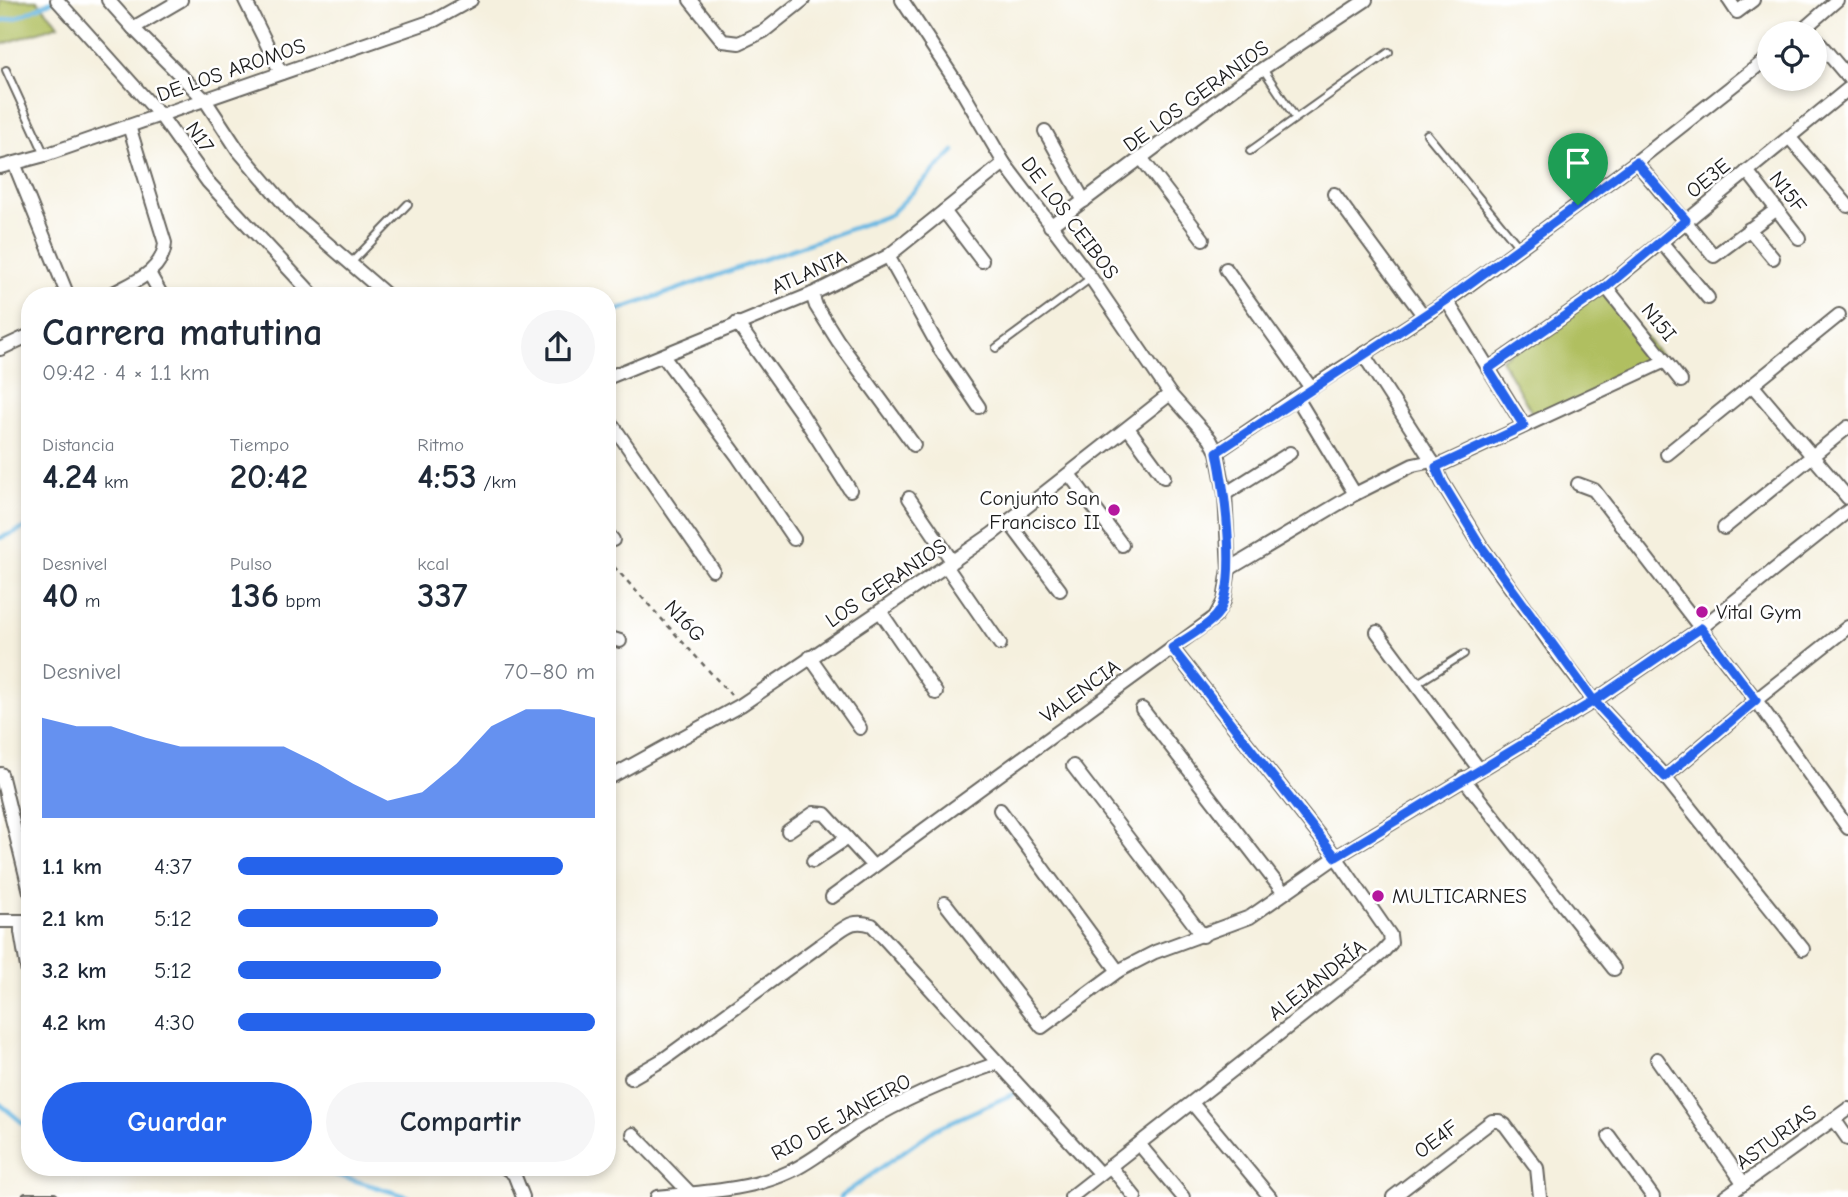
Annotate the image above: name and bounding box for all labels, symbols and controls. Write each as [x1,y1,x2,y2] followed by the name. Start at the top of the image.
[1757,21,1827,91] map controls
[1757,21,1827,91] button: locate
[154,33,308,107] street label: DE LOS AROMOS
[1119,35,1273,157] street label: DE LOS GERANIOS
[181,117,219,157] street label: N17
[1548,133,1608,205] pin
[1559,144,1597,182] icon: arrive
[1016,152,1124,284] street label: DE LOS CEIBOS
[1681,153,1735,203] street label: OE3E
[1764,167,1812,217] street label: N15F
[768,245,850,299] street label: ATLANTA
[1637,298,1681,346] street label: N15I
[521,310,595,384] button: share
[42,311,323,355] text: Carrera matutina
[42,359,210,386] text: 09:42 · 4 × 1.1 km
[42,434,115,456] text: Distancia
[230,434,289,456] text: Tiempo
[417,434,464,456] text: Ritmo
[42,456,98,497] text: 4.24
[230,456,308,497] text: 20:42
[417,456,477,497] text: 4:53
[98,471,129,493] text: km
[477,471,516,493] text: /km
[980,486,1100,534] place label: Conjunto San Francisco II
[1106,502,1122,518] marker: Conjunto San Francisco II
[821,534,951,632] street label: LOS GERANIOS
[42,553,107,575] text: Desnivel
[230,553,272,575] text: Pulso
[417,553,449,575] text: kcal
[42,575,78,616] text: 40
[230,575,279,616] text: 136
[417,575,468,616] text: 337
[78,590,101,612] text: m
[279,590,321,612] text: bpm
[660,595,710,647] street label: N16G
[1716,600,1802,624] place label: Vital Gym
[1694,604,1710,620] marker: Vital Gym
[1036,654,1124,728] street label: VALENCIA
[42,658,121,685] text: Desnivel
[504,658,595,685] text: 70–80 m
[42,853,102,880] text: 1.1 km
[154,853,192,880] text: 4:37
[1392,884,1527,908] place label: MULTICARNES
[1370,888,1386,904] marker: MULTICARNES
[42,905,104,932] text: 2.1 km
[154,905,192,932] text: 5:12
[1263,934,1371,1026] street label: ALEJANDRÍA
[42,957,107,984] text: 3.2 km
[154,957,192,984] text: 5:12
[42,1009,106,1036] text: 4.2 km
[154,1009,195,1036] text: 4:30
[767,1069,915,1165] street label: RIO DE JANEIRO
[42,1082,312,1162] button: Guardar
[326,1082,595,1162] button: Compartir
[1731,1100,1821,1174] street label: ASTURIAS
[1409,1115,1463,1163] street label: OE4F

